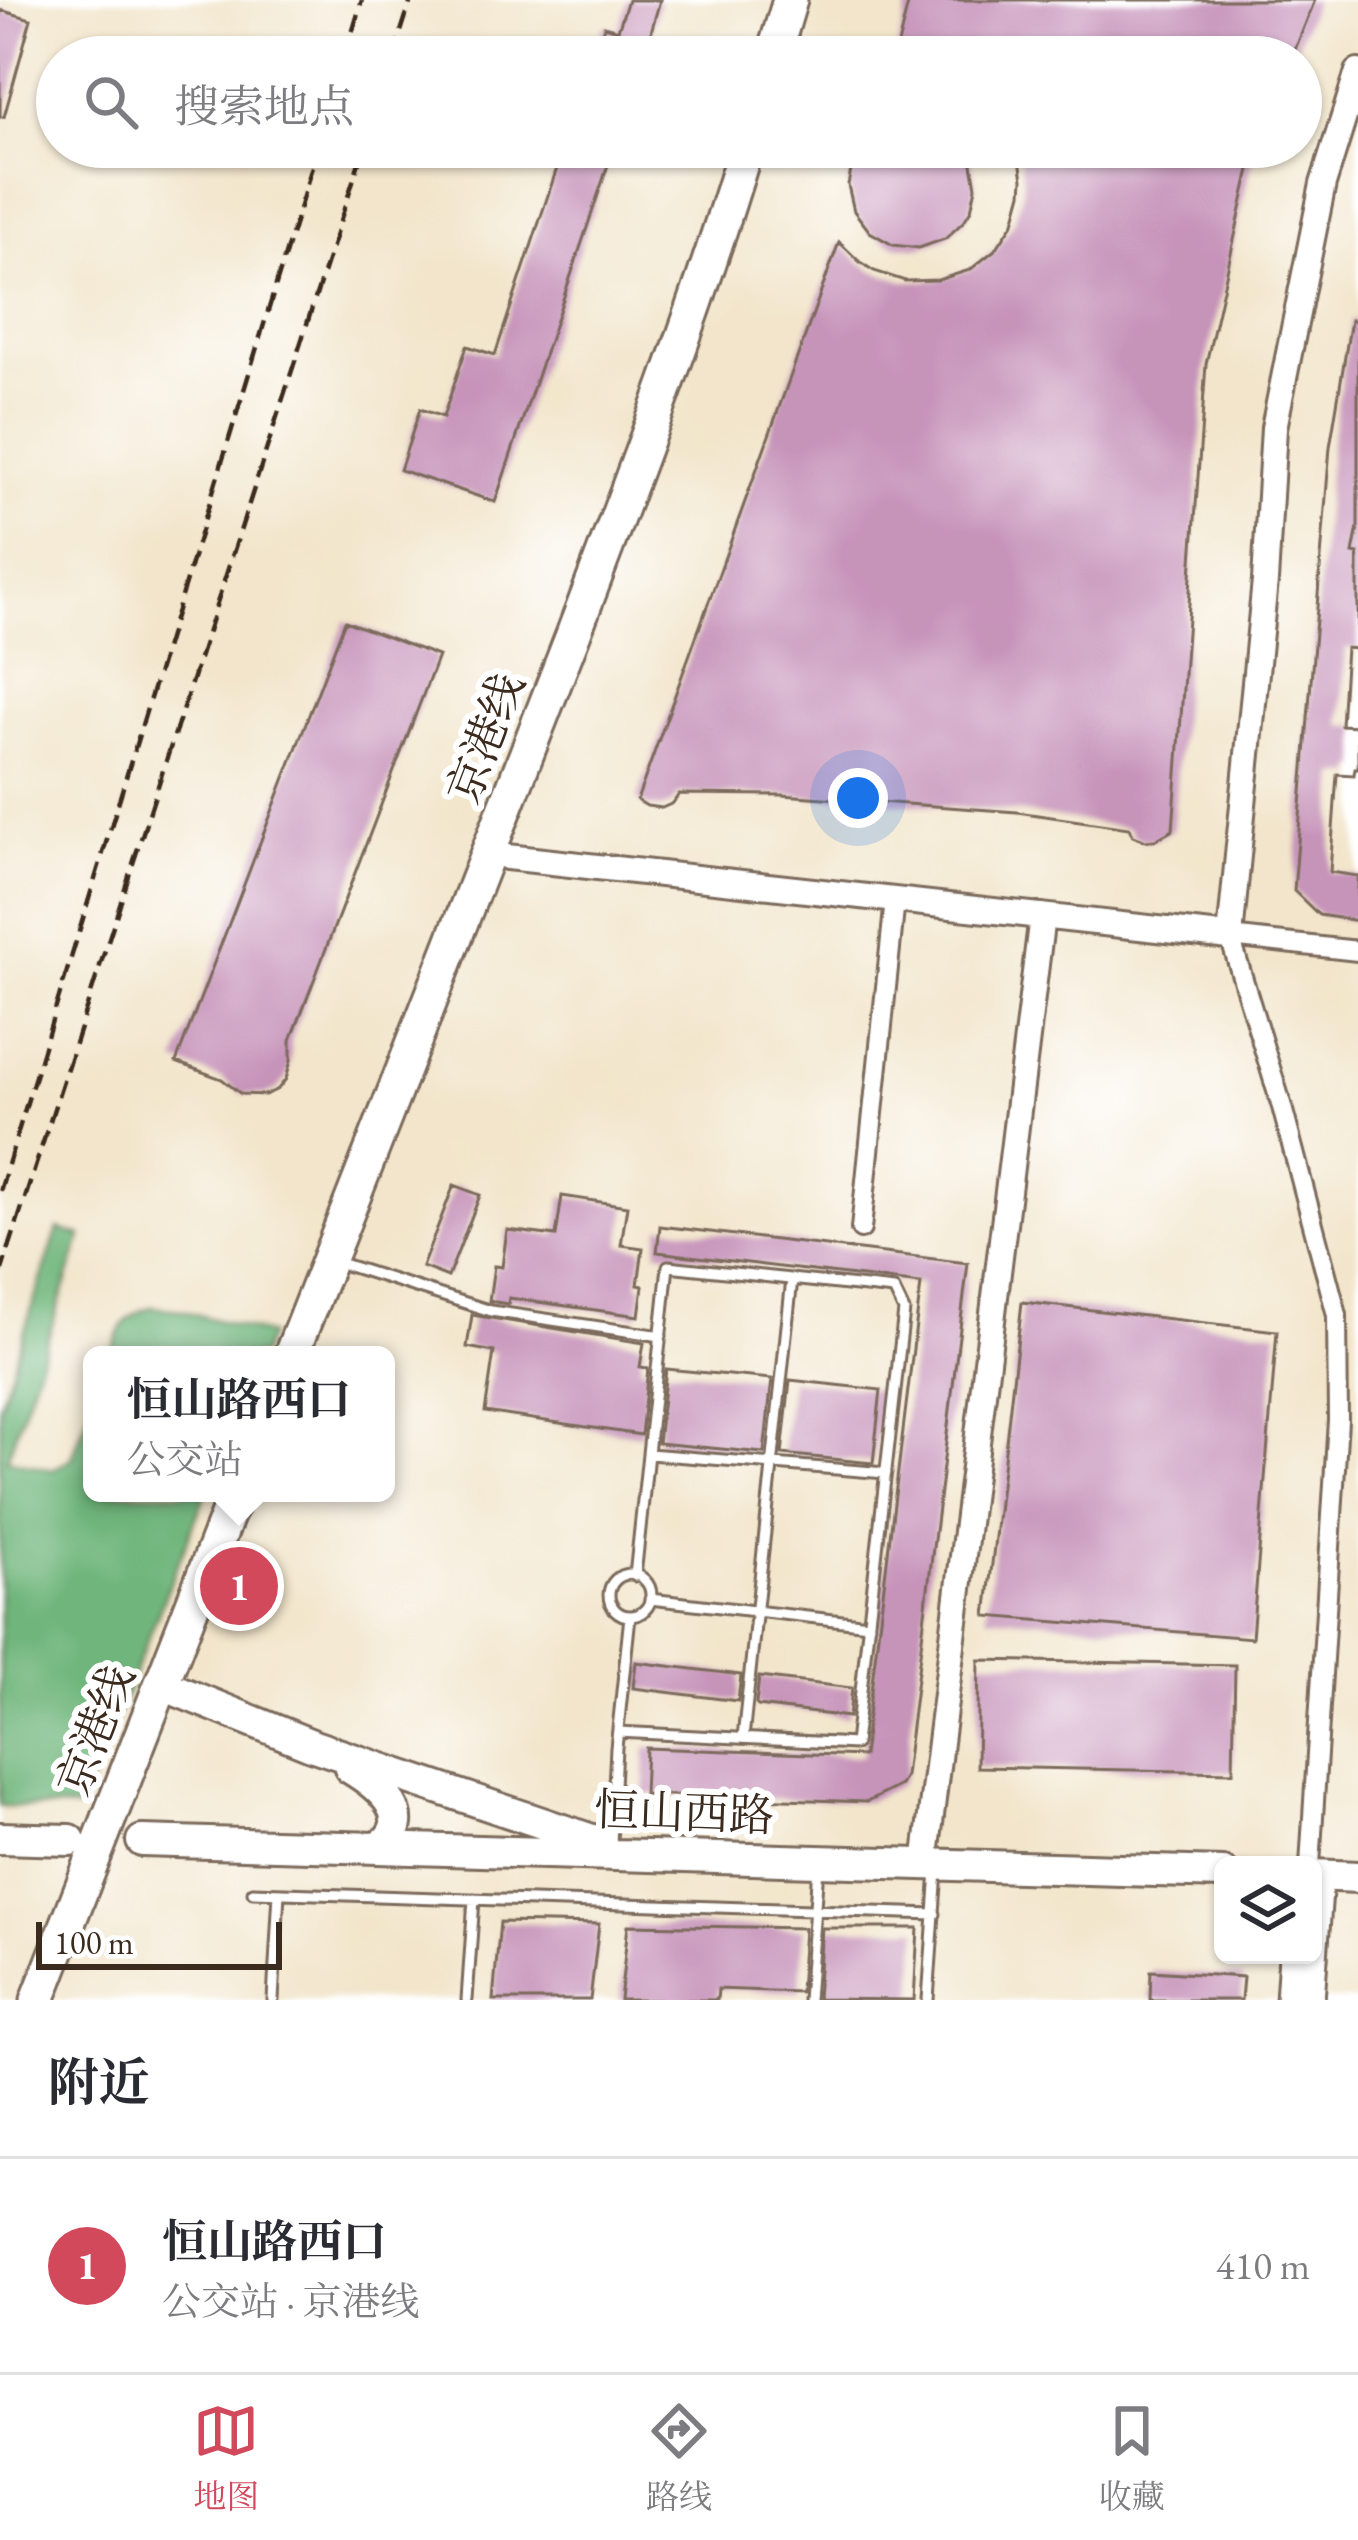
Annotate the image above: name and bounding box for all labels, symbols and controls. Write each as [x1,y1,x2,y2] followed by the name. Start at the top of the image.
[36,36,1322,168] search box
[78,69,144,135] icon: search
[174,77,354,135] text: 搜索地点
[434,665,536,811] street label: 京港线
[828,768,888,828] your location
[83,1346,395,1502] popup
[126,1370,352,1428] text: 恒山路西口
[126,1434,244,1485] text: 公交站
[200,1541,278,1631] pin: 1
[44,1657,146,1803] street label: 京港线
[593,1780,775,1844] street label: 恒山西路
[1214,1856,1322,1964] map controls
[1214,1856,1322,1964] button: layers
[36,1916,282,1969] scale bar
[54,1921,134,1964] text: 100 m
[48,2049,150,2115] text: 附近
[162,2212,387,2270] text: 恒山路西口
[77,2240,97,2291] text: 1
[1216,2240,1310,2291] text: 410 m
[162,2276,419,2327] text: 公交站 · 京港线
[193,2398,259,2518] tab: 地图
[646,2398,712,2518] tab: 路线
[1099,2398,1165,2518] tab: 收藏

